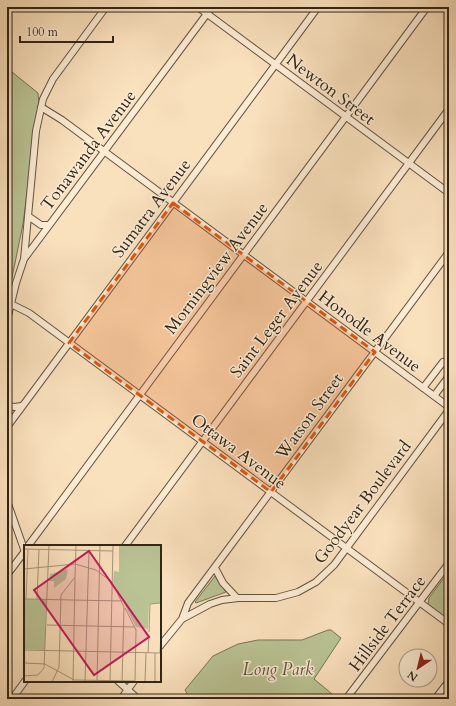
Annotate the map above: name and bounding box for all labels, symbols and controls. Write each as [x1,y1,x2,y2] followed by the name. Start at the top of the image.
[20,18,113,44] scale bar
[26,24,59,40] text: 100 m
[282,48,380,131] street label: Newton Street
[35,85,141,215] street label: Tonawanda Avenue
[107,154,196,262] street label: Sumatra Avenue
[159,198,274,339] street label: Morningview Avenue
[225,256,328,383] street label: Saint Leger Avenue
[314,285,426,378] street label: Honodle Avenue
[270,368,349,465] street label: Watson Street
[186,408,291,495] street label: Ottawa Avenue
[308,436,416,569] street label: Goodyear Boulevard
[24,545,161,682] inset map
[344,571,431,676] street label: Hillside Terrace
[398,648,438,688] north arrow
[243,658,314,681] park label: Long Park
[404,667,421,685] text: N

